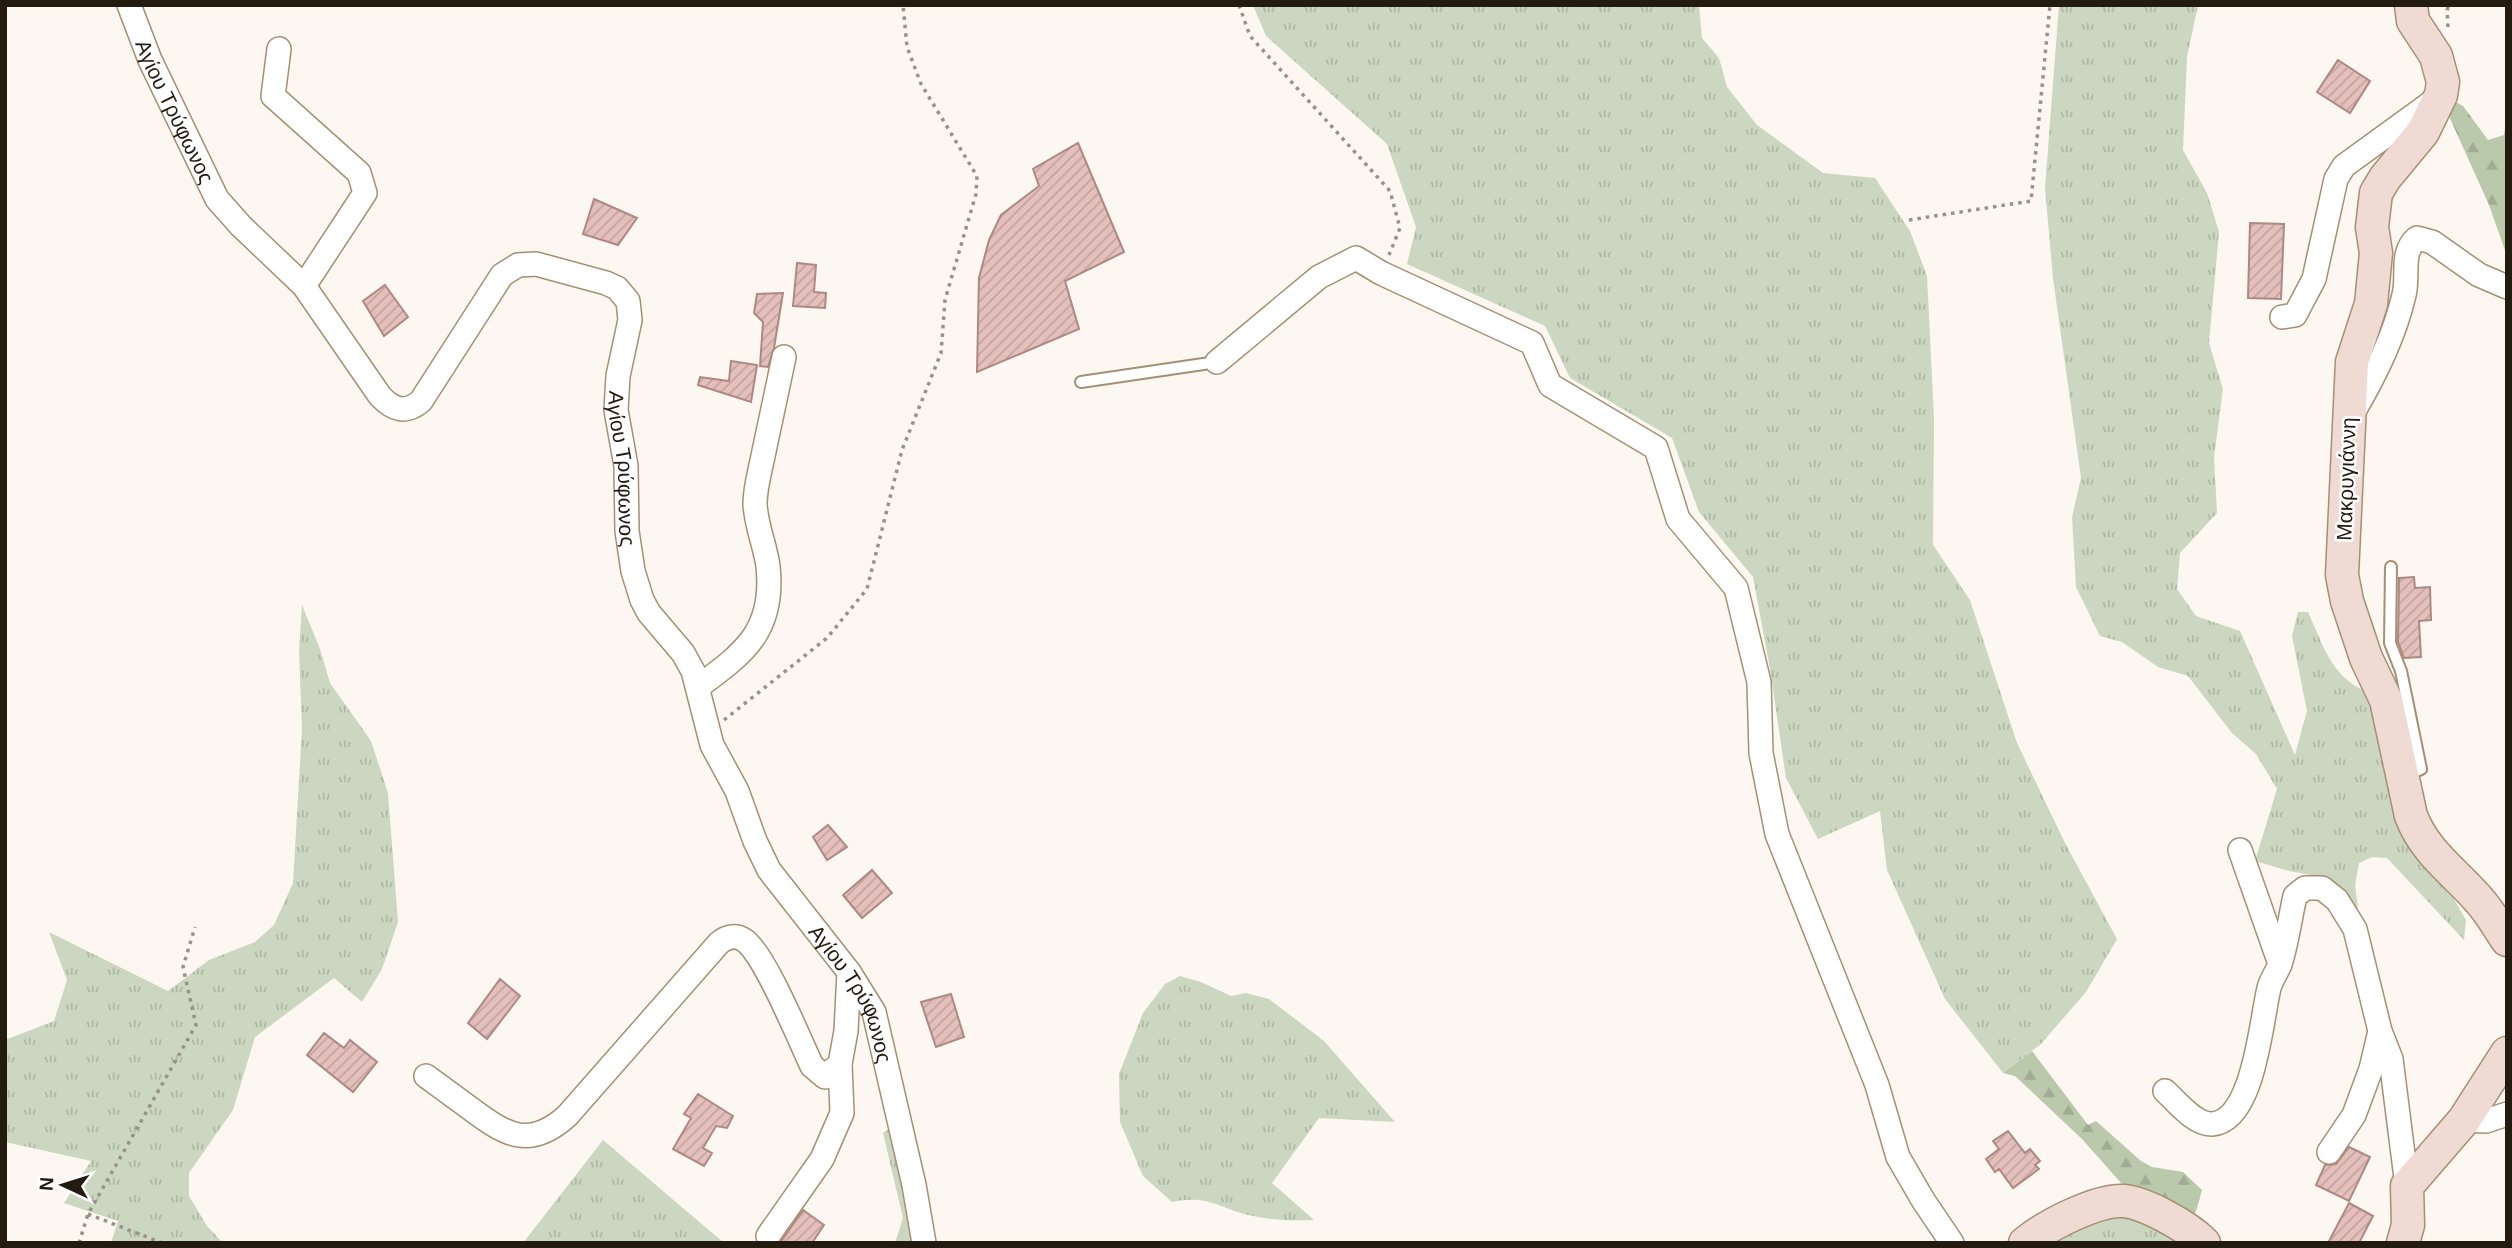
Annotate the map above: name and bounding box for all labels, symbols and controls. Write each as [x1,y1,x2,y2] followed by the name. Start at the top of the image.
[132,36,219,187] street label: Αγίου Τρύφωνος
[604,390,641,548] street label: Αγίου Τρύφωνος
[2332,417,2360,541] street label: Μακρυγιάννη
[805,920,897,1065] street label: Αγίου Τρύφωνος
[28,1150,98,1220] north arrow
[36,1176,57,1191] text: N

